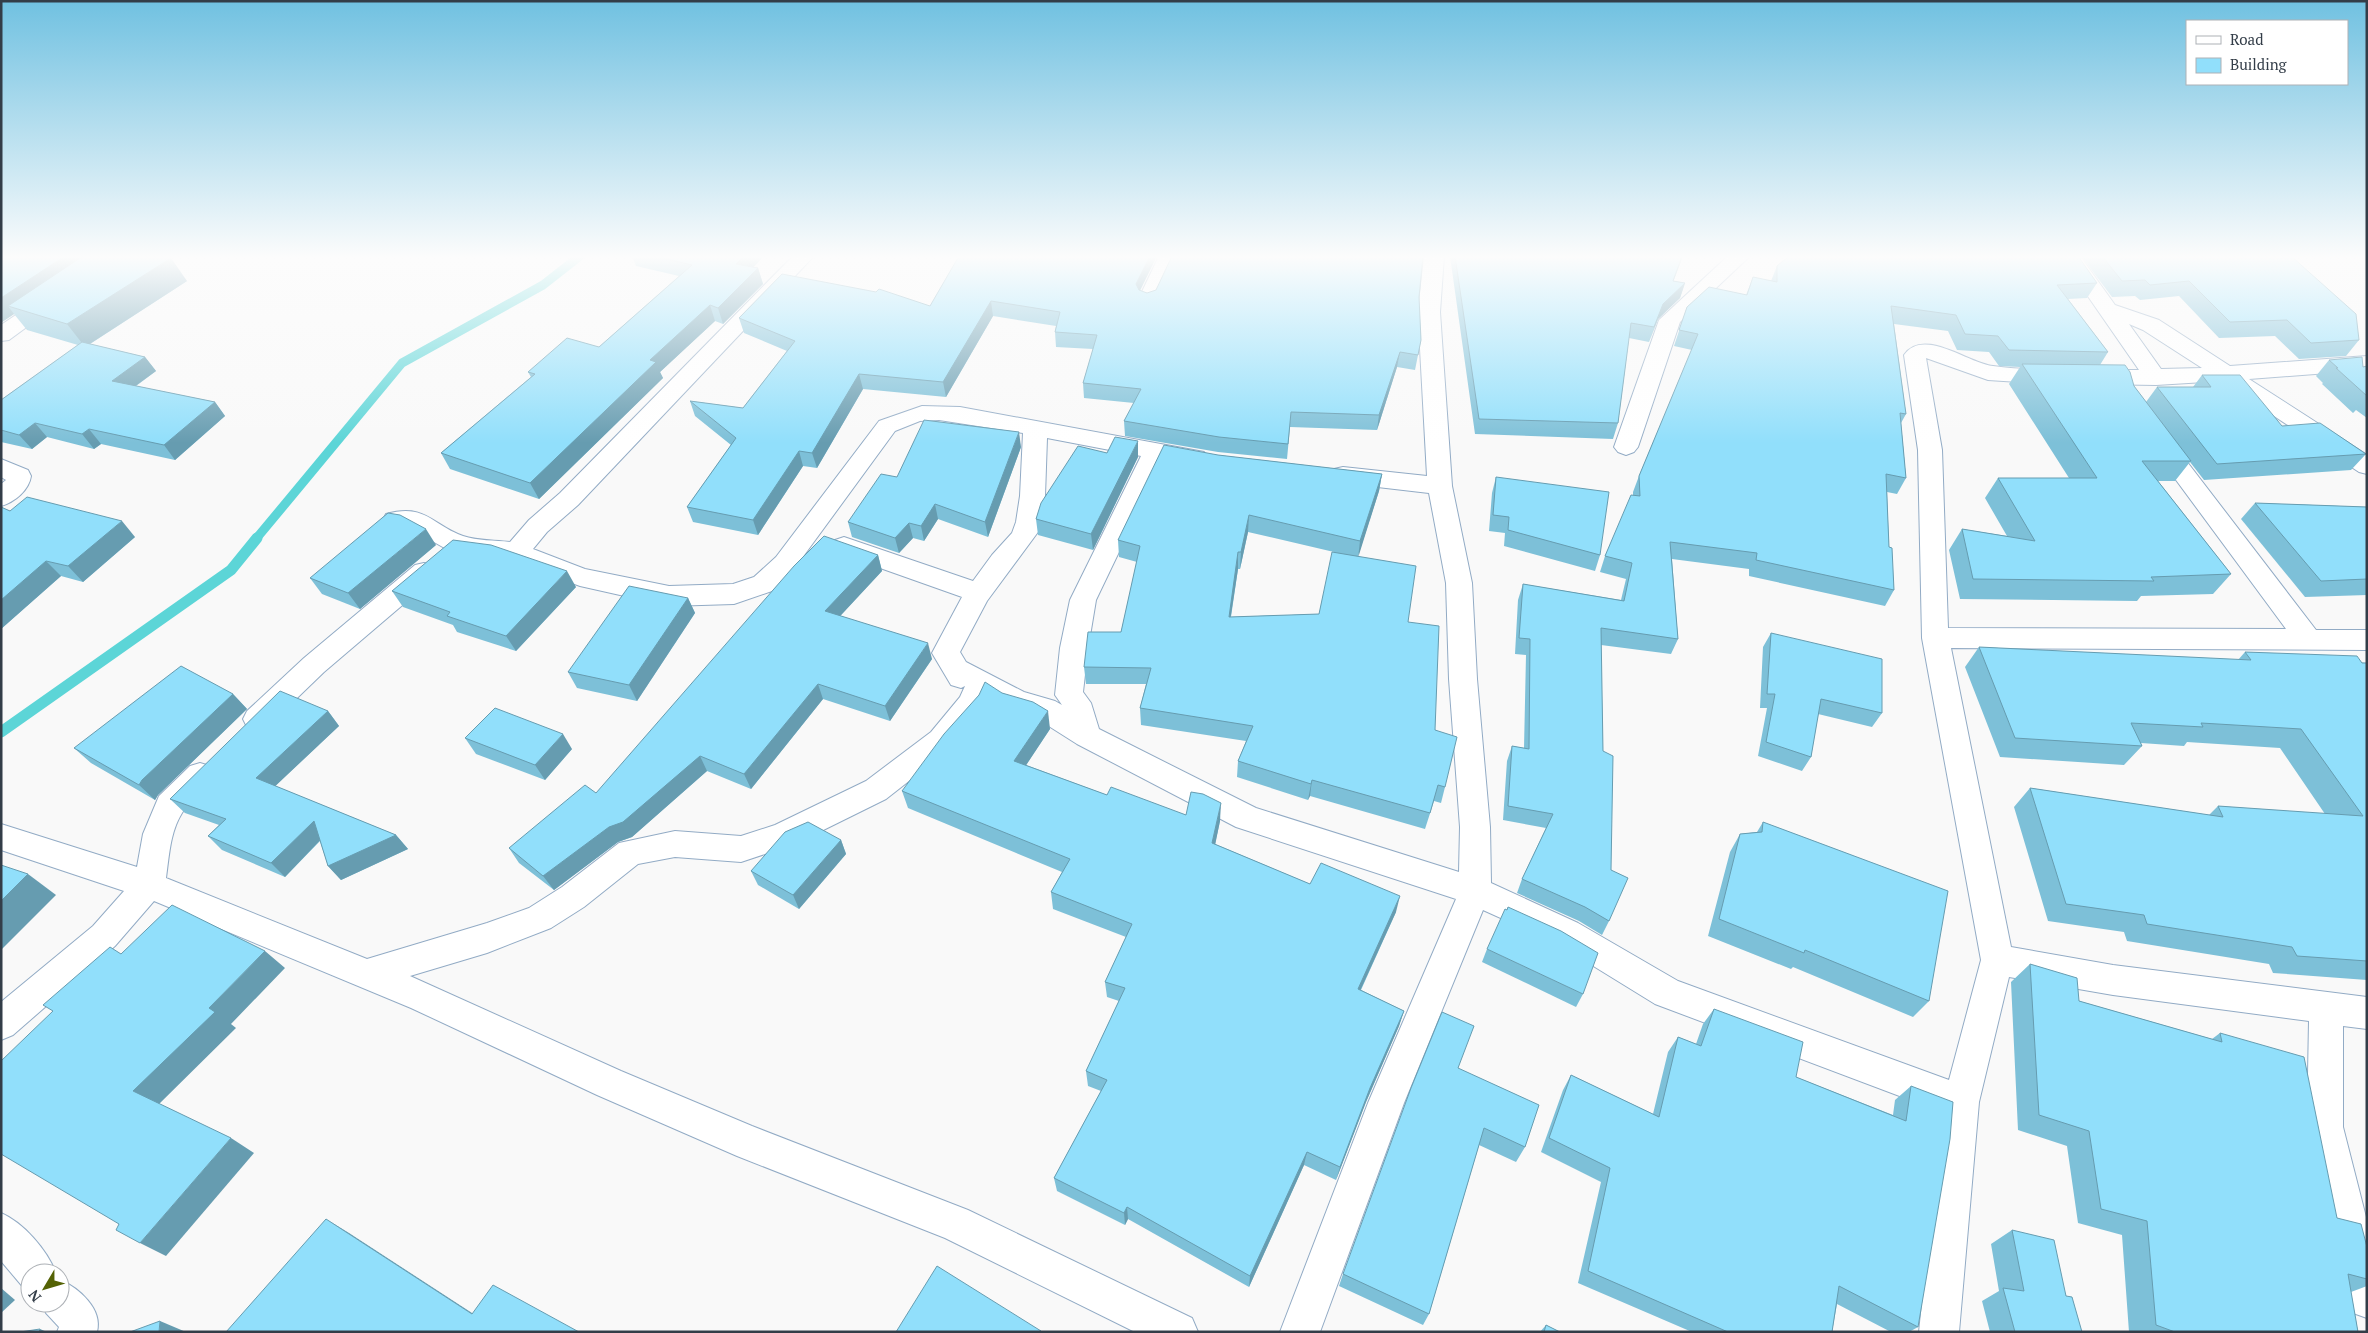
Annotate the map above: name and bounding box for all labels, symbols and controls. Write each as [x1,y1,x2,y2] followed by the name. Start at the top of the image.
[2186,20,2348,85] legend
[2230,29,2263,49] text: Road
[2230,54,2288,74] text: Building
[20,1263,70,1313] north arrow
[23,1286,45,1306] text: N

